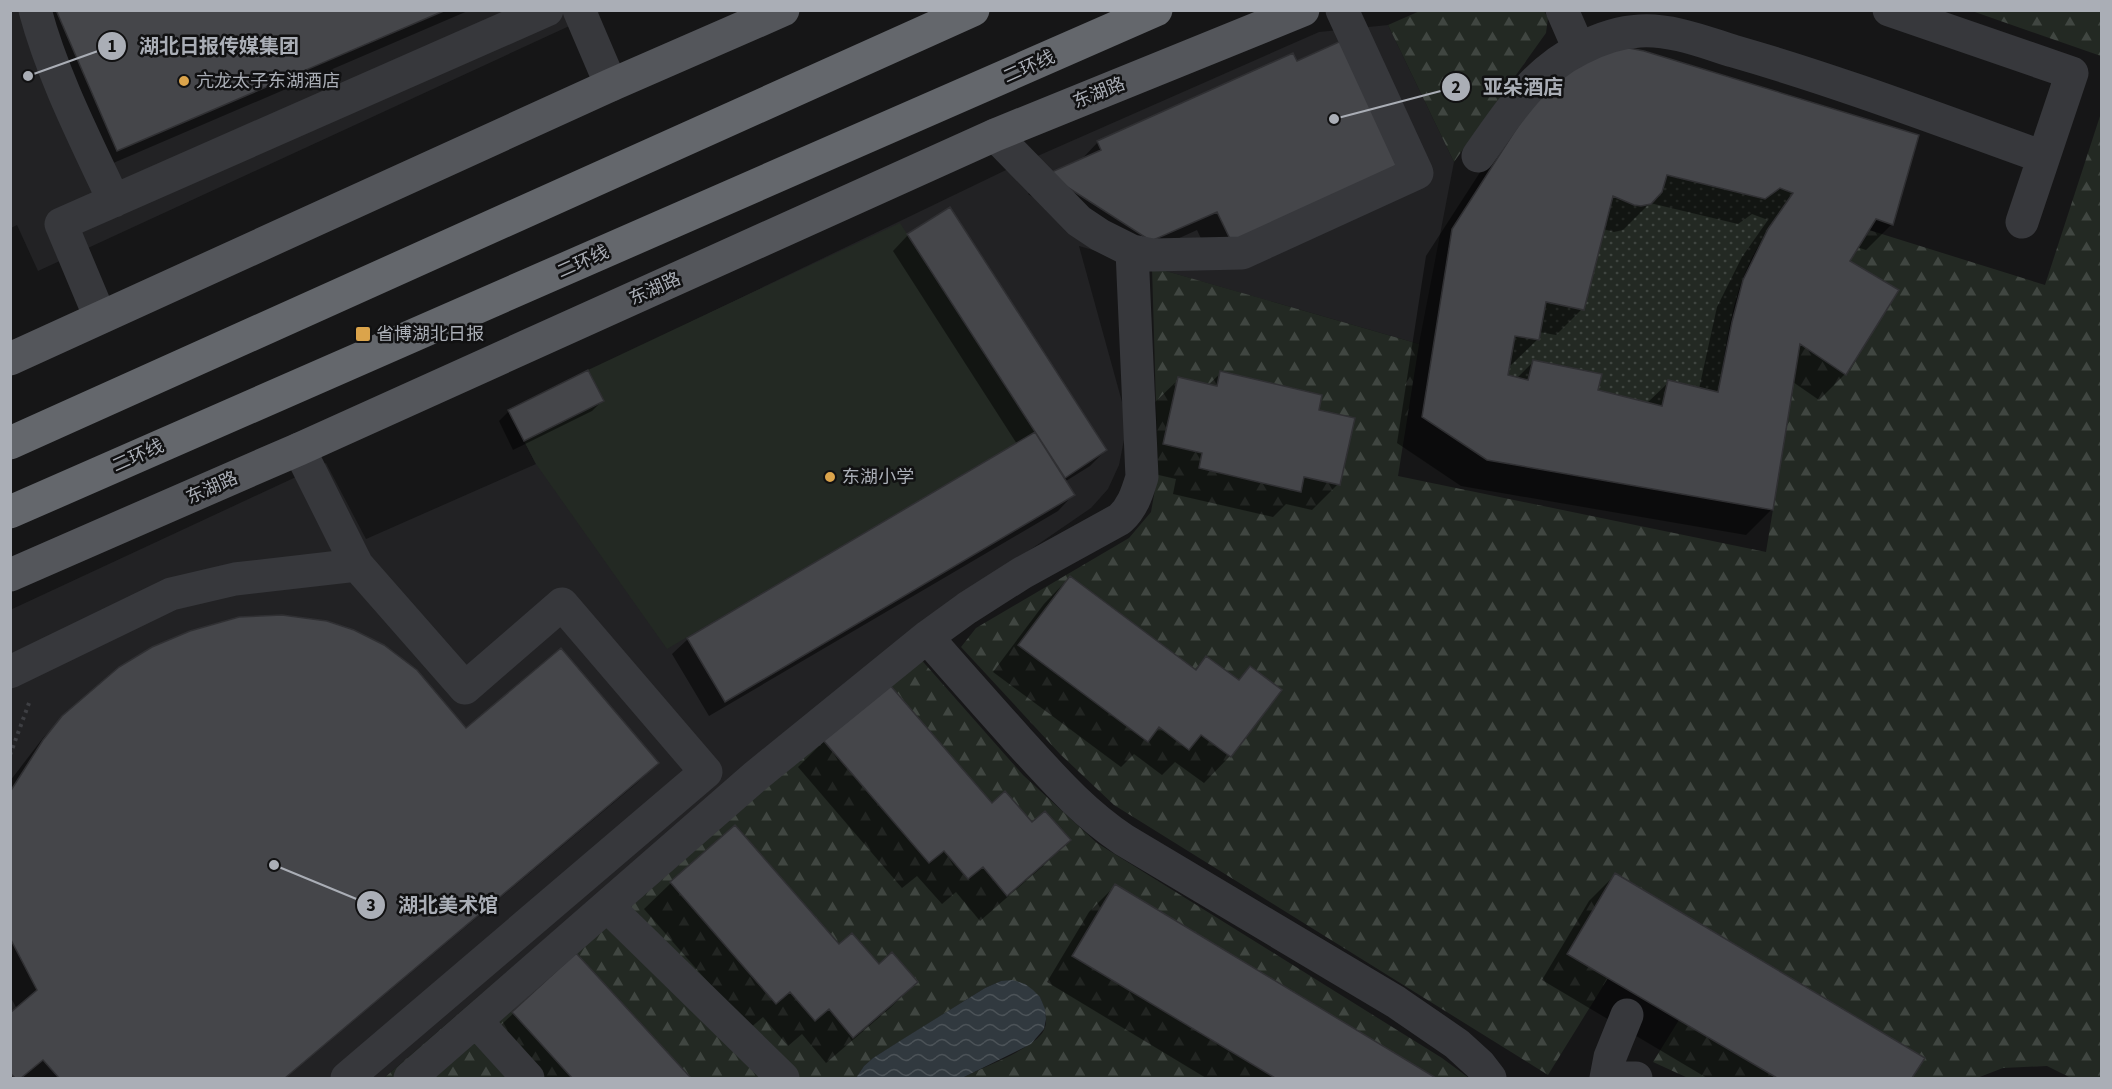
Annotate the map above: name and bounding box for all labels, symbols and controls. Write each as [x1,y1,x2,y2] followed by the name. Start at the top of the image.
[97,27,311,65] callout: 湖北日报传媒集团
[139,33,299,61] text: 湖北日报传媒集团
[107,34,117,59] text: 1
[999,45,1059,89] street label: 二环线
[1441,68,1575,106] callout: 亚朵酒店
[196,69,340,94] place label: 亢龙太子东湖酒店
[1069,71,1129,115] street label: 东湖路
[177,74,191,88] marker: 亢龙太子东湖酒店
[1483,74,1563,102] text: 亚朵酒店
[1451,75,1461,100] text: 2
[553,240,613,284] street label: 二环线
[625,267,685,311] street label: 东湖路
[376,322,484,347] place label: 省博湖北日报
[354,325,372,343] marker: 省博湖北日报
[108,434,168,478] street label: 二环线
[842,465,914,490] place label: 东湖小学
[182,466,242,510] street label: 东湖路
[823,470,837,484] marker: 东湖小学
[356,886,510,924] callout: 湖北美术馆
[398,892,498,920] text: 湖北美术馆
[366,893,376,918] text: 3

